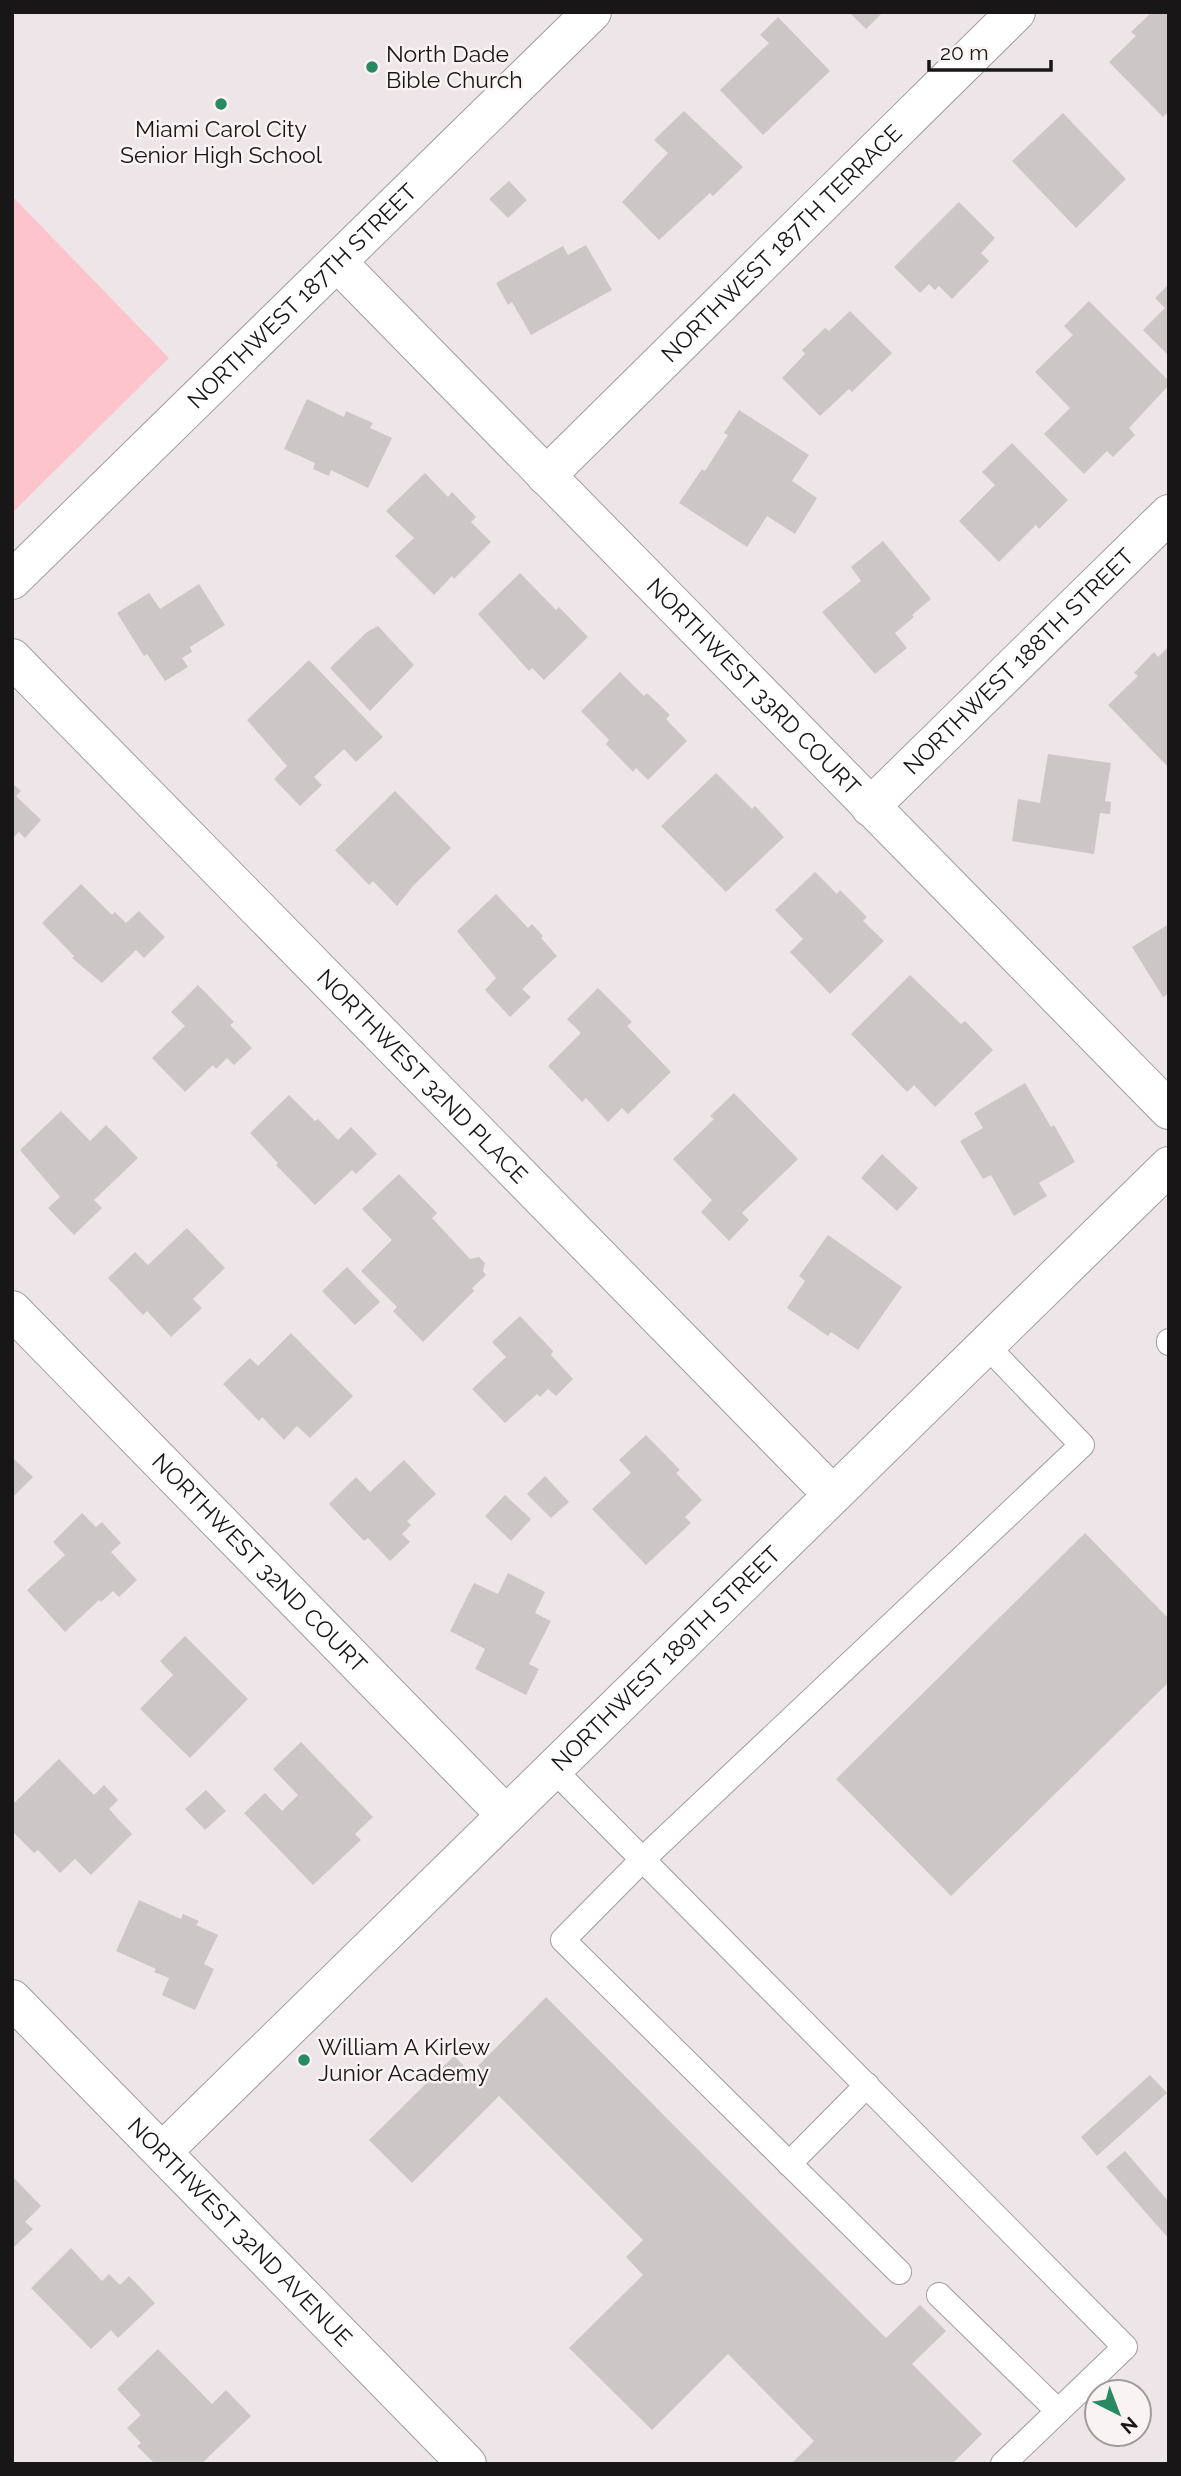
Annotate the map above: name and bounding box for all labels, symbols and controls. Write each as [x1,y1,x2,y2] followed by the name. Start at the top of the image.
[929,28,1052,72] scale bar
[386,40,523,93] place label: North Dade Bible Church
[940,40,988,65] text: 20 m
[364,59,380,75] marker: North Dade Bible Church
[213,96,229,112] marker: Miami Carol City Senior High School
[120,115,323,168] place label: Miami Carol City Senior High School
[656,119,907,367] street label: NORTHWEST 187TH TERRACE
[182,178,422,414] street label: NORTHWEST 187TH STREET
[898,543,1139,780] street label: NORTHWEST 188TH STREET
[642,572,866,800] street label: NORTHWEST 33RD COURT
[312,963,534,1189] street label: NORTHWEST 32ND PLACE
[147,1448,373,1678] street label: NORTHWEST 32ND COURT
[546,1540,786,1776] street label: NORTHWEST 189TH STREET
[318,2033,490,2086] place label: William A Kirlew Junior Academy
[296,2052,312,2068] marker: William A Kirlew Junior Academy
[123,2112,358,2351] street label: NORTHWEST 32ND AVENUE
[1083,2378,1153,2448] north arrow
[1117,2413,1142,2439] text: N

